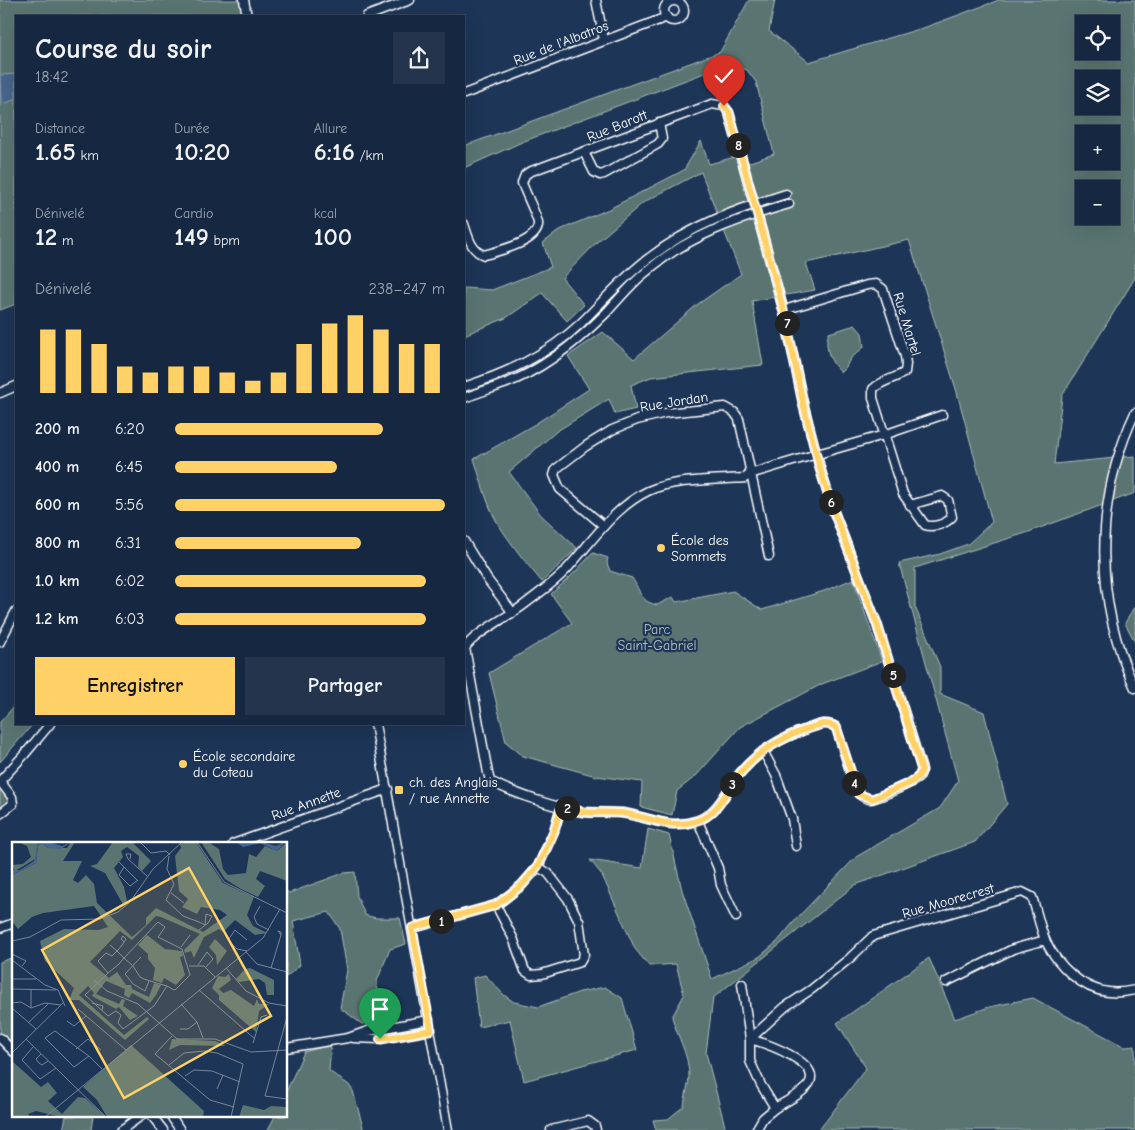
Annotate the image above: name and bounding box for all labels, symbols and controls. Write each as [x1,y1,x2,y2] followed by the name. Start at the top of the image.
[1075,15,1120,225] map controls
[1075,15,1120,60] button: locate
[511,17,611,69] street label: Rue de l'Albatros
[393,32,445,84] button: share
[35,33,211,65] text: Course du soir
[703,55,745,106] pin
[710,62,738,90] icon: check
[35,68,69,86] text: 18:42
[1075,70,1120,115] button: layers
[584,106,651,146] street label: Rue Barott
[35,120,85,137] text: Distance
[174,120,209,137] text: Durée
[314,120,347,137] text: Allure
[1075,125,1120,170] button: +
[726,132,750,158] pin: 8
[35,137,76,166] text: 1.65
[174,137,230,166] text: 10:20
[314,137,355,166] text: 6:16
[735,137,742,154] text: 8
[76,147,99,164] text: km
[355,147,384,164] text: /km
[1075,180,1120,225] button: −
[35,205,84,222] text: Dénivelé
[174,205,213,222] text: Cardio
[314,205,337,222] text: kcal
[35,222,57,251] text: 12
[174,222,209,251] text: 149
[314,222,352,251] text: 100
[57,232,74,249] text: m
[209,232,240,249] text: bpm
[35,280,91,298] text: Dénivelé
[369,280,445,298] text: 238–247 m
[889,290,925,358] street label: Rue Martel
[774,310,800,336] pin: 7
[784,315,791,332] text: 7
[639,388,709,416] street label: Rue Jordan
[35,420,80,438] text: 200 m
[115,420,145,438] text: 6:20
[35,458,79,476] text: 400 m
[115,458,143,476] text: 6:45
[818,490,844,514] pin: 6
[828,494,835,511] text: 6
[35,496,80,514] text: 600 m
[115,496,144,514] text: 5:56
[671,532,729,565] place label: École des Sommets
[35,534,80,552] text: 800 m
[115,534,141,552] text: 6:31
[655,542,667,554] marker: École des Sommets
[35,572,80,590] text: 1.0 km
[115,572,145,590] text: 6:02
[35,610,78,628] text: 1.2 km
[115,610,144,628] text: 6:03
[617,621,697,654] park label: Parc Saint-Gabriel
[35,657,235,715] button: Enregistrer
[245,657,445,715] button: Partager
[880,662,906,688] pin: 5
[890,667,897,684] text: 5
[193,748,295,781] place label: École secondaire du Coteau
[177,758,189,770] marker: École secondaire du Coteau
[842,770,866,796] pin: 4
[720,772,744,796] pin: 3
[409,774,498,807] place label: ch. des Anglais / rue Annette
[851,775,858,792] text: 4
[729,776,736,793] text: 3
[269,784,343,824] street label: Rue Annette
[393,784,405,796] marker: ch. des Anglais / rue Annette
[554,796,580,820] pin: 2
[564,800,571,817] text: 2
[12,842,288,1118] inset map
[900,879,997,922] street label: Rue Moorecrest
[428,908,454,934] pin: 1
[439,913,444,930] text: 1
[359,988,401,1039] pin
[366,995,394,1023] icon: arrive

